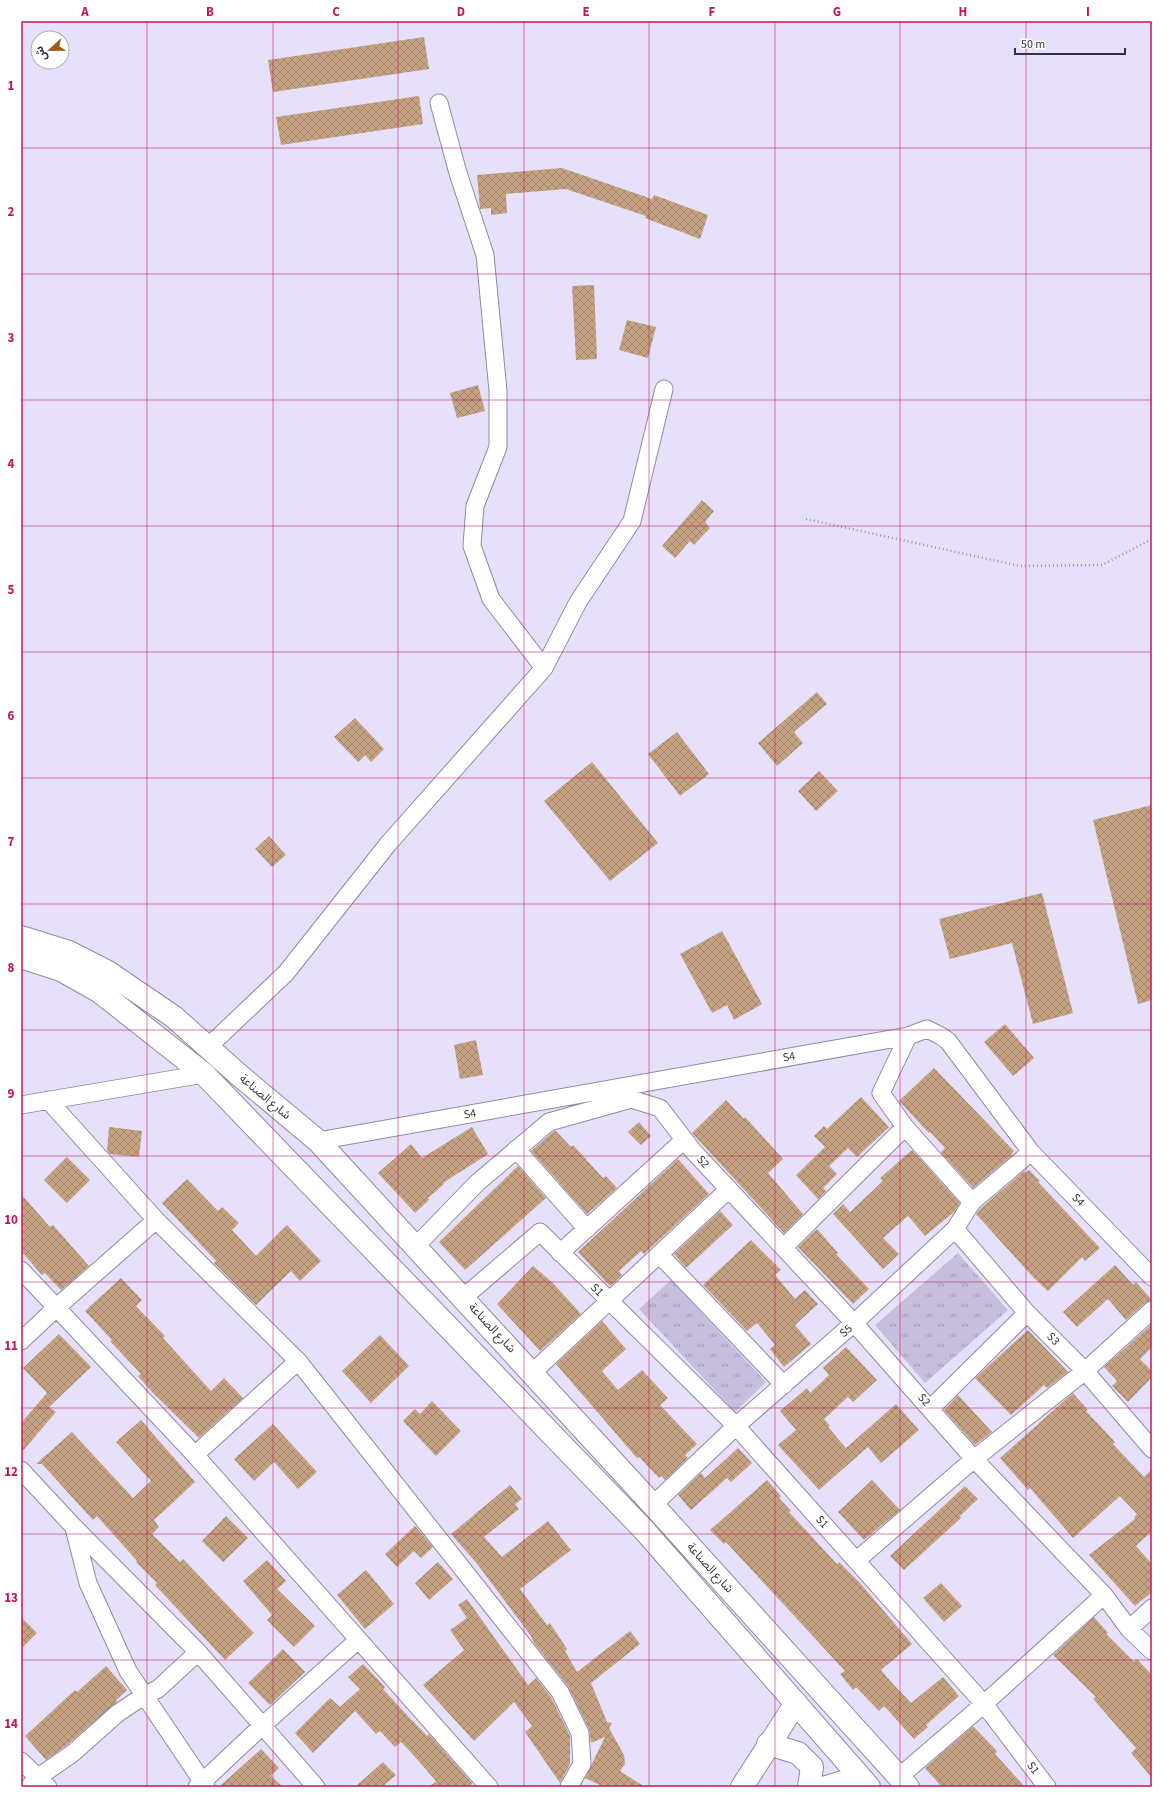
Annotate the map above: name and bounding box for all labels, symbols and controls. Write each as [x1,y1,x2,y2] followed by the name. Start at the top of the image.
[80,3,89,21] text: A
[206,3,214,21] text: B
[332,3,340,21] text: C
[457,3,465,21] text: D
[582,3,590,21] text: E
[709,3,716,21] text: F
[833,3,841,21] text: G
[959,3,967,21] text: H
[1086,3,1090,21] text: I
[30,30,70,70] north arrow
[1015,30,1125,56] scale bar
[1021,36,1045,53] text: 50 m
[31,44,51,63] text: ش
[8,77,15,95] text: 1
[8,203,15,221] text: 2
[8,329,15,347] text: 3
[8,455,15,473] text: 4
[8,581,15,599] text: 5
[8,707,15,725] text: 6
[8,833,15,851] text: 7
[8,959,15,977] text: 8
[781,1048,797,1066] street label: S4
[236,1070,294,1124] street label: شارع الصناعة
[8,1085,15,1103] text: 9
[462,1105,478,1123] street label: S4
[693,1152,713,1172] street label: S2
[1068,1190,1088,1210] street label: S4
[4,1211,18,1229] text: 10
[587,1280,607,1300] street label: S1
[464,1299,520,1357] street label: شارع الصناعة
[836,1321,856,1341] street label: S5
[1043,1329,1063,1349] street label: S3
[4,1337,18,1355] text: 11
[914,1390,934,1410] street label: S2
[4,1463,18,1481] text: 12
[812,1512,832,1532] street label: S1
[683,1539,737,1597] street label: شارع الصناعة
[4,1589,18,1607] text: 13
[4,1715,18,1733] text: 14
[1022,1758,1044,1778] street label: S1

